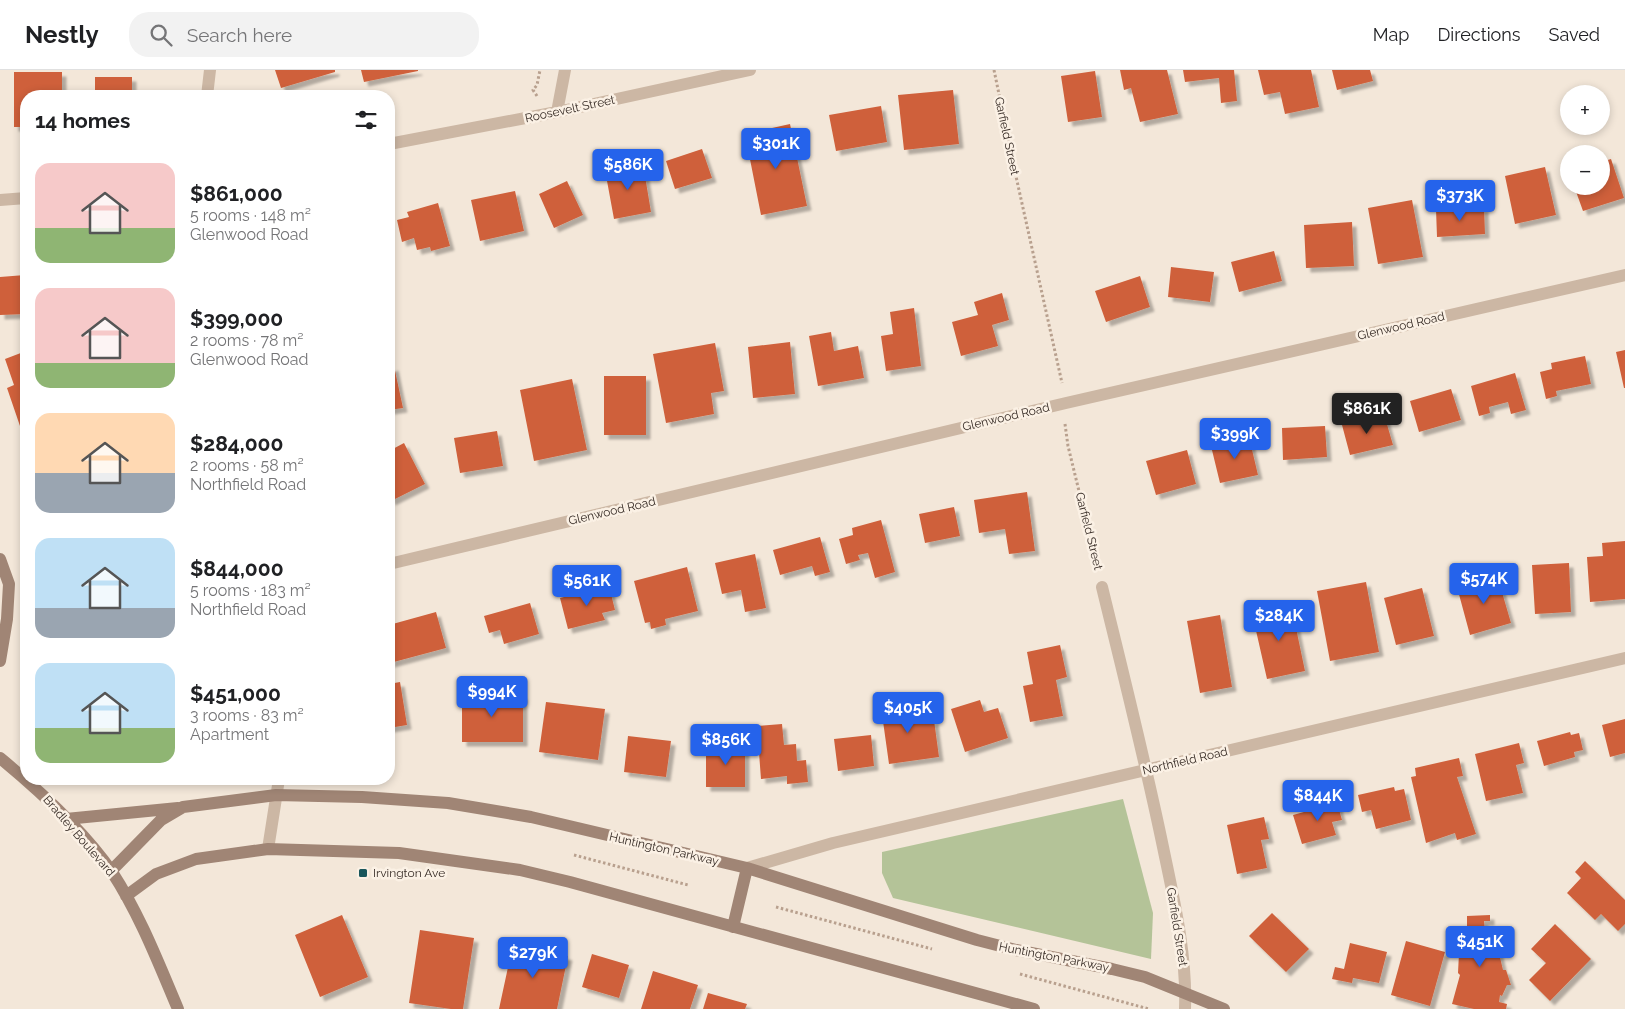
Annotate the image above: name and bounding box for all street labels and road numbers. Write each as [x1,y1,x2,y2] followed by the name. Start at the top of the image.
[524,93,616,125] street label: Roosevelt Street
[992,96,1022,176] street label: Garfield Street
[1356,309,1446,343] street label: Glenwood Road
[961,400,1051,434] street label: Glenwood Road
[1073,491,1105,571] street label: Garfield Street
[567,494,657,528] street label: Glenwood Road
[1141,744,1229,778] street label: Northfield Road
[40,793,118,879] street label: Bradley Boulevard
[608,830,721,869] street label: Huntington Parkway
[1164,887,1190,967] street label: Garfield Street
[998,939,1111,975] street label: Huntington Parkway

